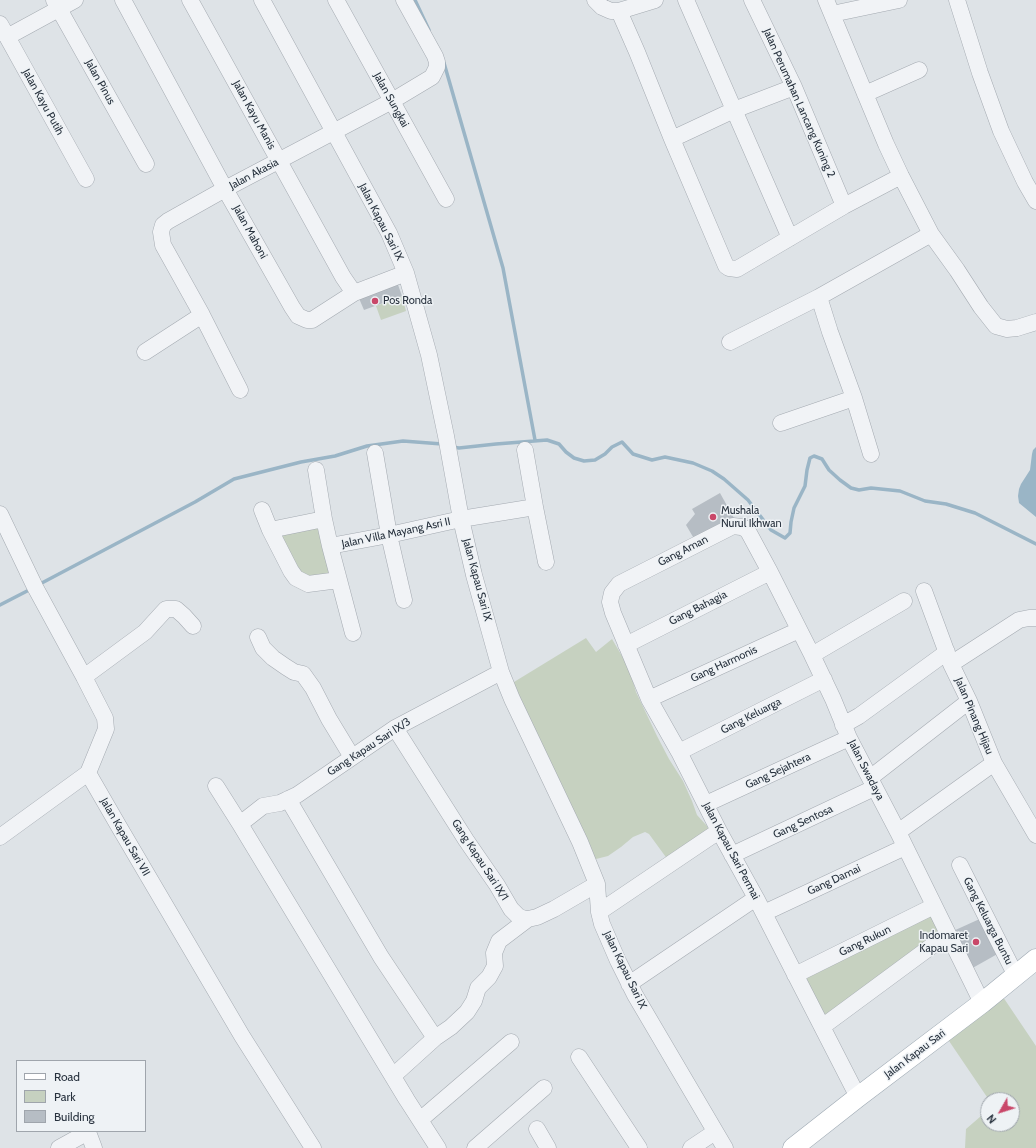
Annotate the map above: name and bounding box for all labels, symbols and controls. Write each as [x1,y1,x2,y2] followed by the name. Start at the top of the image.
[760,26,838,180] street label: Jalan Perumahan Lancang Kuning 2
[82,57,118,107] street label: Jalan Pinus
[19,67,67,137] street label: Jalan Kayu Putih
[371,70,411,130] street label: Jalan Sungkai
[230,78,278,152] street label: Jalan Kayu Manis
[227,156,281,192] street label: Jalan Akasia
[356,181,406,263] street label: Jalan Kapau Sari IX
[230,203,270,261] street label: Jalan Mahoni
[383,294,432,308] place label: Pos Ronda
[370,296,380,306] marker: Pos Ronda
[721,504,782,530] place label: Mushala Nurul Ikhwan
[708,512,718,522] marker: Mushala Nurul Ikhwan
[340,515,452,551] street label: Jalan Villa Mayang Asri II
[656,533,710,569] street label: Gang Aman
[460,537,494,623] street label: Jalan Kapau Sari IX
[667,588,729,628] street label: Gang Bahagia
[689,643,759,685] street label: Gang Harmonis
[952,676,996,756] street label: Jalan Pinang Hijau
[719,695,783,737] street label: Gang Keluarga
[325,715,413,779] street label: Gang Kapau Sari IX/3
[845,738,887,802] street label: Jalan Swadaya
[743,750,813,792] street label: Gang Sejahtera
[97,796,153,878] street label: Jalan Kapau Sari VII
[700,800,762,902] street label: Jalan Kapau Sari Permai
[771,802,835,842] street label: Gang Sentosa
[449,817,511,903] street label: Gang Kapau Sari IX/1
[805,862,863,898] street label: Gang Damai
[960,875,1016,967] street label: Gang Keluarga Buntu
[837,923,893,959] street label: Gang Rukun
[600,929,650,1011] street label: Jalan Kapau Sari IX
[919,929,968,955] place label: Indomaret Kapau Sari
[971,937,981,947] marker: Indomaret Kapau Sari
[882,1027,948,1081] street label: Jalan Kapau Sari
[16,1060,146,1132] legend
[54,1069,80,1084] text: Road
[54,1089,76,1104] text: Park
[980,1092,1020,1132] north arrow
[54,1109,95,1124] text: Building
[984,1111,999,1126] text: N

